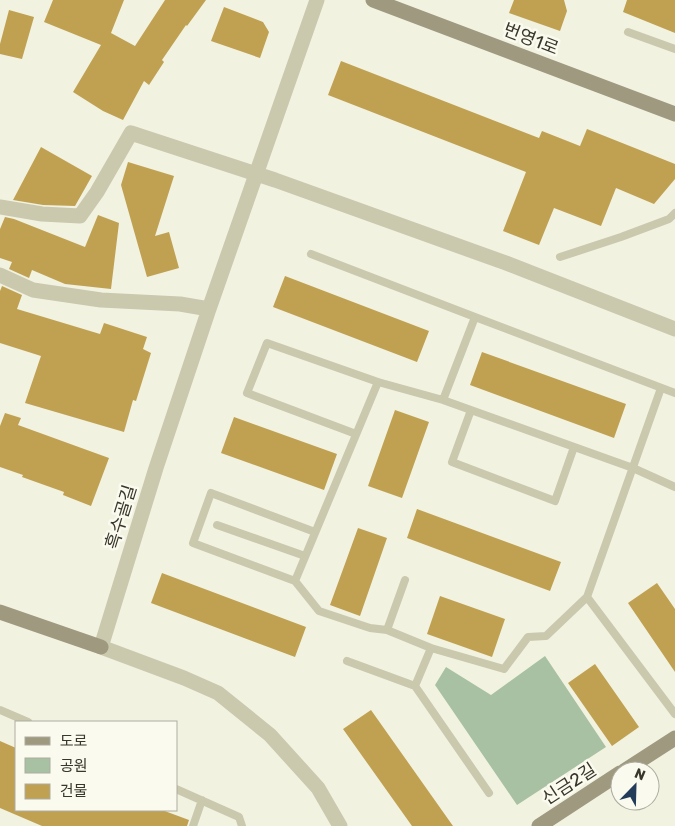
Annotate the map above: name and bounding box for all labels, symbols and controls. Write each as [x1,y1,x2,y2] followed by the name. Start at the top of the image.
[500,18,562,60] street label: 번영1로
[101,482,141,552] street label: 흑수골길
[15,721,178,811] legend
[60,732,88,750] text: 도로
[60,757,88,775] text: 공원
[538,758,600,810] street label: 신금2길
[610,761,660,811] north arrow
[632,765,648,784] text: N
[60,782,88,800] text: 건물

